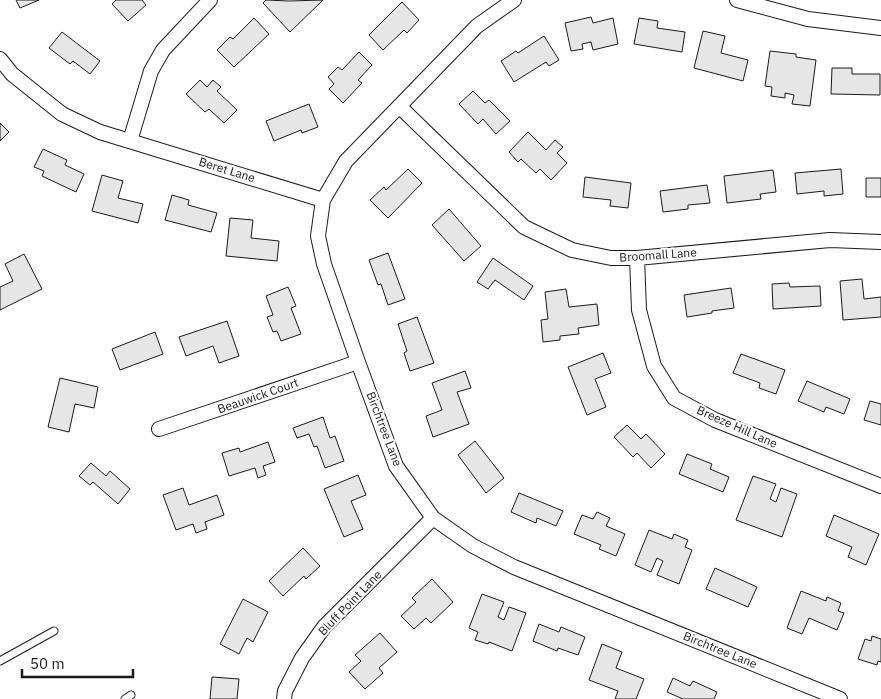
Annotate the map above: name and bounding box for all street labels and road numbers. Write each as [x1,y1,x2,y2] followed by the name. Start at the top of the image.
[197,154,258,185] street label: Beret Lane
[619,244,698,265] street label: Broomall Lane
[215,375,300,416] street label: Beauwick Court
[363,390,406,468] street label: Birchtree Lane
[695,402,780,451] street label: Breeze Hill Lane
[315,567,385,638] street label: Bluff Point Lane
[681,628,760,671] street label: Birchtree Lane

